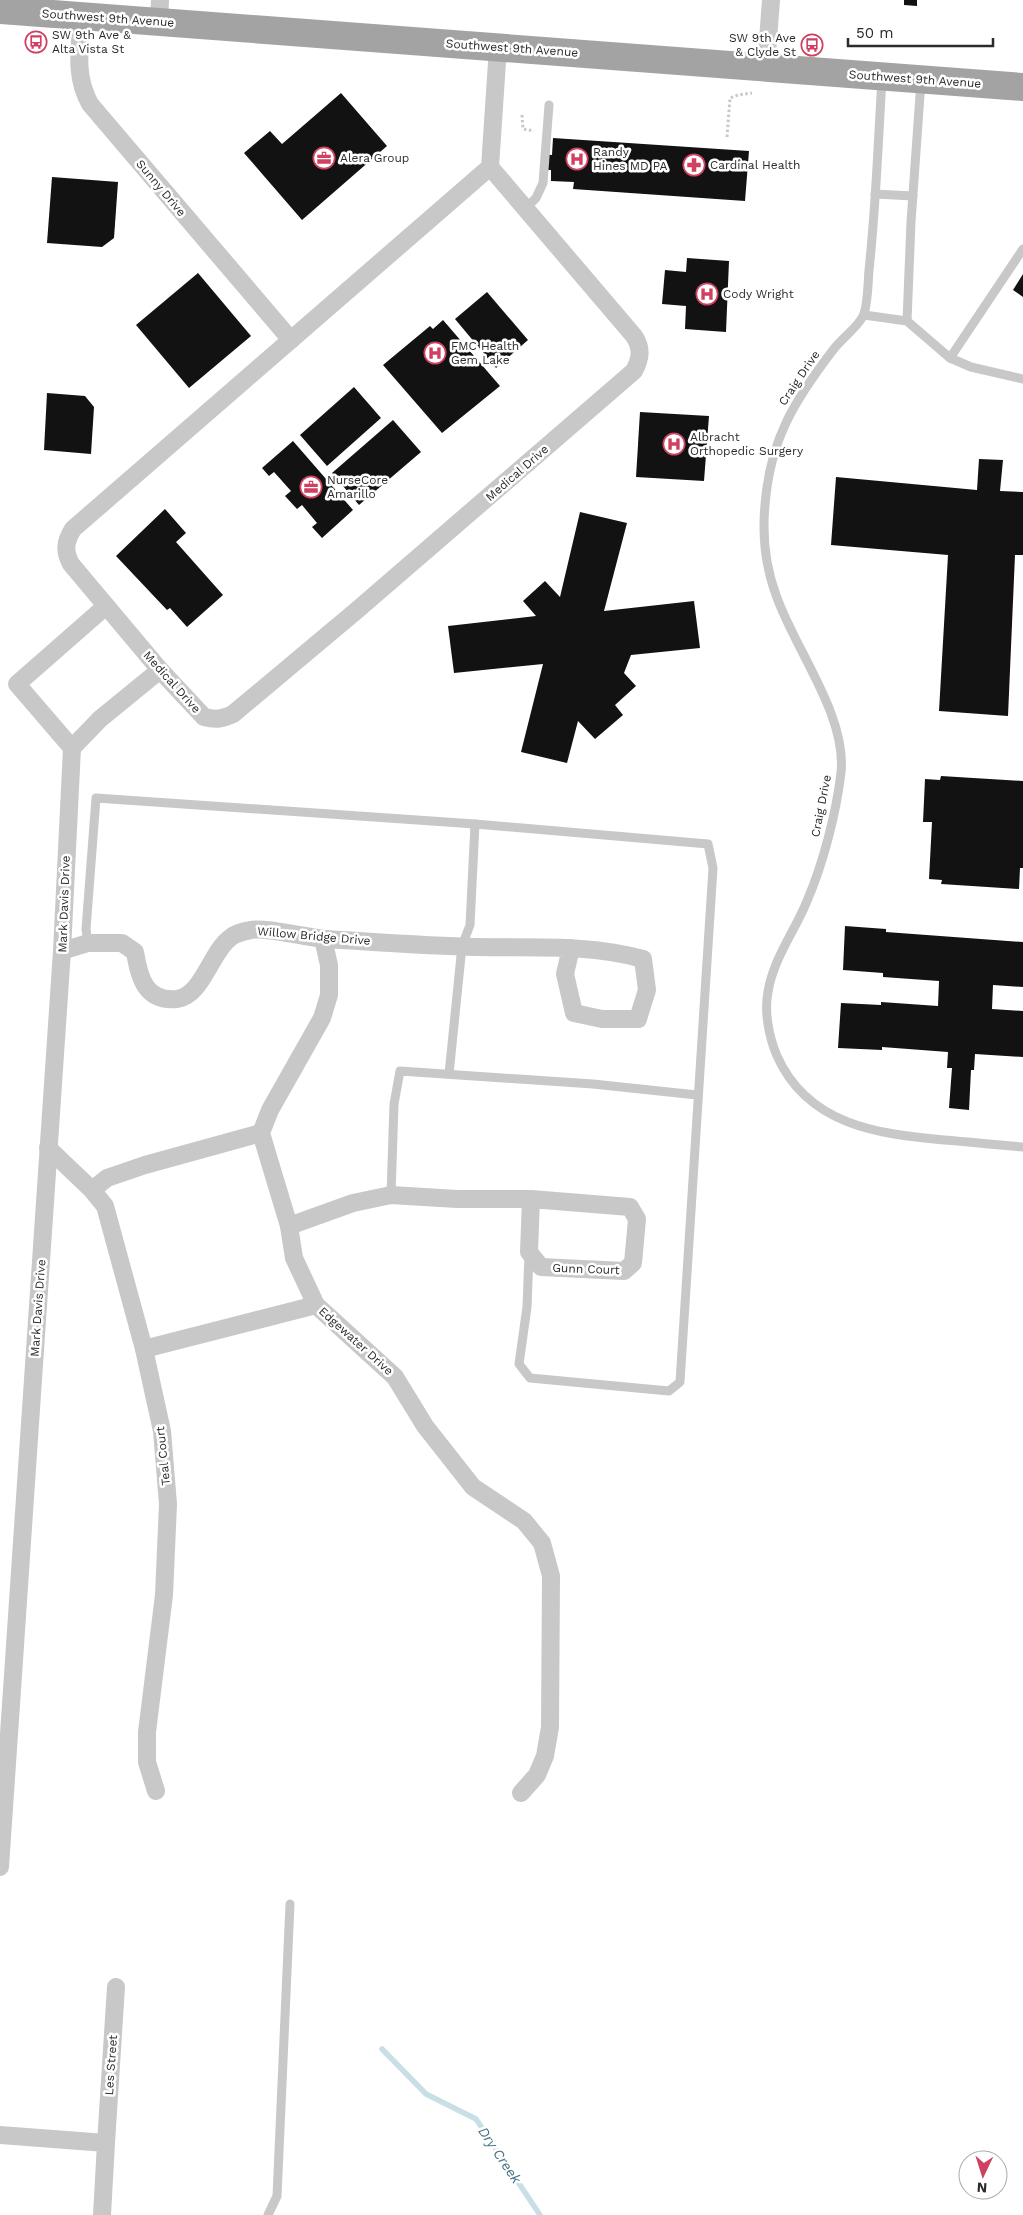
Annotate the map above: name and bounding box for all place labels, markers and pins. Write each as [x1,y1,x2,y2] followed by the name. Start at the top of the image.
[52,28,131,56] place label: SW 9th Ave & Alta Vista St
[24,30,48,54] bus stop icon: SW 9th Ave & Alta Vista St
[729,31,796,59] place label: SW 9th Ave & Clyde St
[800,33,824,57] bus stop icon: SW 9th Ave & Clyde St
[593,145,668,173] place label: Randy Hines MD PA
[312,146,336,170] office icon: Alera Group
[565,147,589,171] hospital icon: Randy Hines MD PA
[340,151,409,165] place label: Alera Group
[682,153,706,177] pharmacy icon: Cardinal Health
[710,158,800,172] place label: Cardinal Health
[695,282,719,306] hospital icon: Cody Wright
[723,287,794,301] place label: Cody Wright
[451,339,519,367] place label: FMC Health Gem Lake
[423,341,447,365] hospital icon: FMC Health Gem Lake
[690,430,804,458] place label: Albracht Orthopedic Surgery
[662,432,686,456] hospital icon: Albracht Orthopedic Surgery
[327,473,388,501] place label: NurseCore Amarillo
[299,475,323,499] office icon: NurseCore Amarillo

